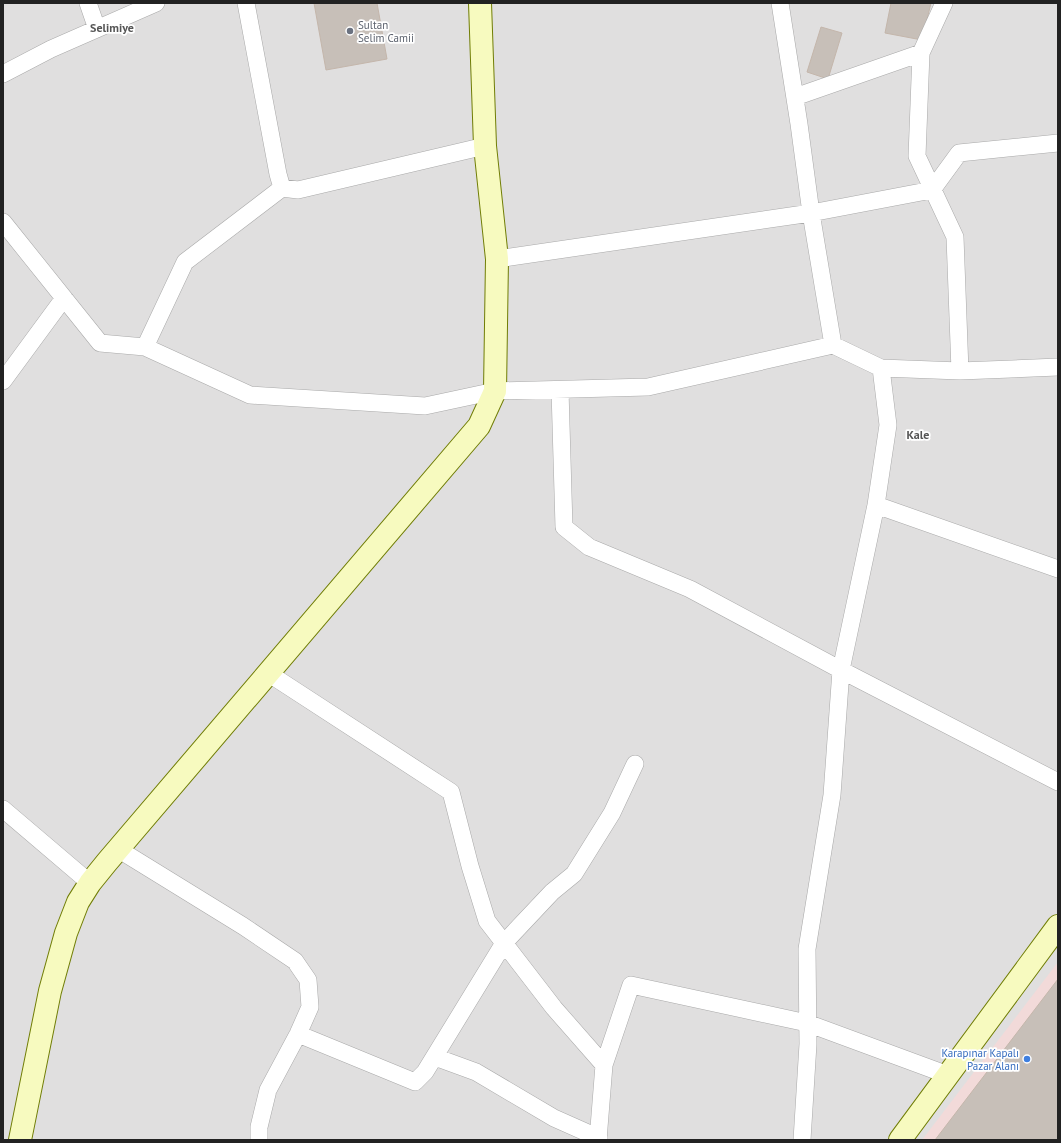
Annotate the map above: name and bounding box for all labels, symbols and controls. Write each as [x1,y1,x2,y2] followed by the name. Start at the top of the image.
[358,18,414,45] place label: Sultan Selim Camii
[90,20,134,35] district label: Selimiye
[345,26,355,36] marker: Sultan Selim Camii
[907,427,929,442] district label: Kale
[941,1046,1019,1073] place label: Karapınar Kapalı Pazar Alanı
[1022,1054,1032,1064] marker: Karapınar Kapalı Pazar Alanı

